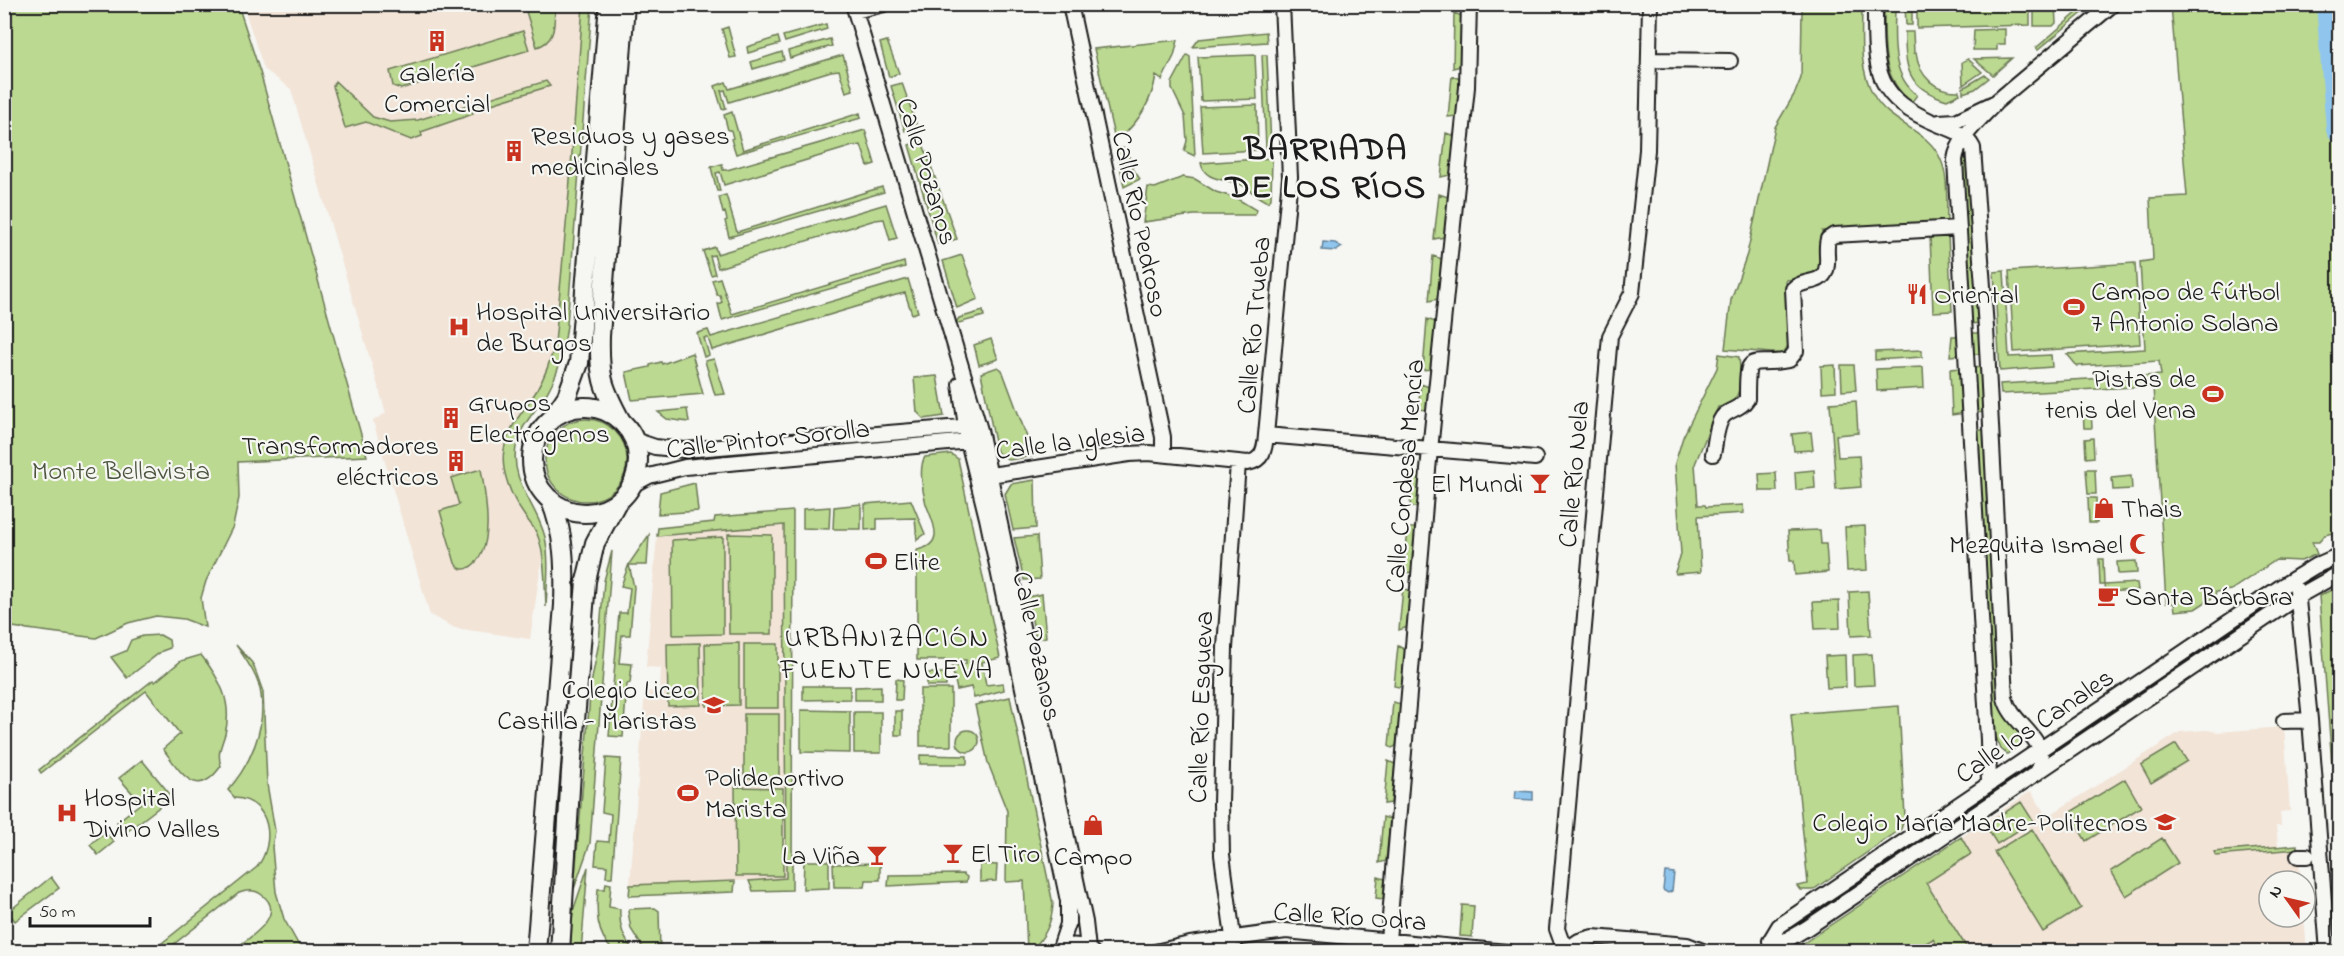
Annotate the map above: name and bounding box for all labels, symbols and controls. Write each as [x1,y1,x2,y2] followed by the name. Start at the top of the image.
[425,29,449,53] building icon: Galería Comercial
[384,55,490,125] place label: Galería Comercial
[885,93,967,250] street label: Calle Pozanos
[531,118,730,188] place label: Residuos y gases medicinales
[1223,127,1427,213] district label: BARRIADA DE LOS RÍOS
[1100,128,1177,321] street label: Calle Río Pedroso
[502,139,526,163] building icon: Residuos y gases medicinales
[1228,235,1283,416] street label: Calle Río Trueba
[2091,274,2280,344] place label: Campo de fútbol 7 Antonio Solana
[1934,277,2019,316] place label: Oriental
[1905,282,1929,306] restaurant icon: Oriental
[476,294,710,364] place label: Hospital Universitario de Burgos
[2062,295,2086,319] sports icon: Campo de fútbol 7 Antonio Solana
[447,315,471,339] hospital icon: Hospital Universitario de Burgos
[1377,357,1436,595] street label: Calle Condesa Mencía
[2045,361,2197,431] place label: Pistas de tenis del Vena
[2201,382,2225,406] sports icon: Pistas de tenis del Vena
[468,385,610,455] place label: Grupos Electrógenos
[1550,399,1601,549] street label: Calle Río Nela
[439,406,463,430] building icon: Grupos Electrógenos
[665,410,872,471] street label: Calle Pintor Sorolla
[993,415,1147,472] street label: Calle la Iglesia
[241,428,439,498] place label: Transformadores eléctricos
[444,449,468,473] building icon: Transformadores eléctricos
[32,453,210,492] park label: Monte Bellavista
[1430,466,1523,505] place label: El Mundi
[1528,471,1552,495] bar icon: El Mundi
[2121,491,2182,530] place label: Thais
[2092,496,2116,520] shop icon: Thais
[1949,527,2123,566] place label: Mezquita Ismael
[2128,532,2152,556] mosque icon: Mezquita Ismael
[893,544,941,583] place label: Elite
[864,549,888,573] sports icon: Elite
[1001,568,1070,725] street label: Calle Pozanos
[2125,579,2293,618] place label: Santa Bárbara
[2096,584,2120,608] cafe icon: Santa Bárbara
[1180,610,1225,804] street label: Calle Río Esgueva
[779,619,994,692] district label: URBANIZACIÓN FUENTE NUEVA
[1948,659,2123,795] street label: Calle los Canales
[497,672,697,742] place label: Colegio Liceo Castilla - Maristas
[702,693,726,717] school or university icon: Colegio Liceo Castilla - Maristas
[705,760,844,830] place label: Polideportivo Marista
[83,780,220,850] place label: Hospital Divino Valles
[676,781,700,805] sports icon: Polideportivo Marista
[55,801,79,825] hospital icon: Hospital Divino Valles
[1812,805,2148,844] place label: Colegio María Madre-Politecnos
[2153,810,2177,834] school or university icon: Colegio María Madre-Politecnos
[1081,813,1105,837] shop icon: Campo
[970,836,1040,875] place label: El Tiro
[782,838,860,877] place label: La Viña
[1053,839,1133,878] place label: Campo
[941,841,965,865] bar icon: El Tiro
[865,843,889,867] bar icon: La Viña
[2257,869,2317,929] north arrow
[2263,880,2289,903] text: N
[30,890,150,928] scale bar
[1272,894,1428,943] street label: Calle Río Odra
[39,900,76,926] text: 50 m

